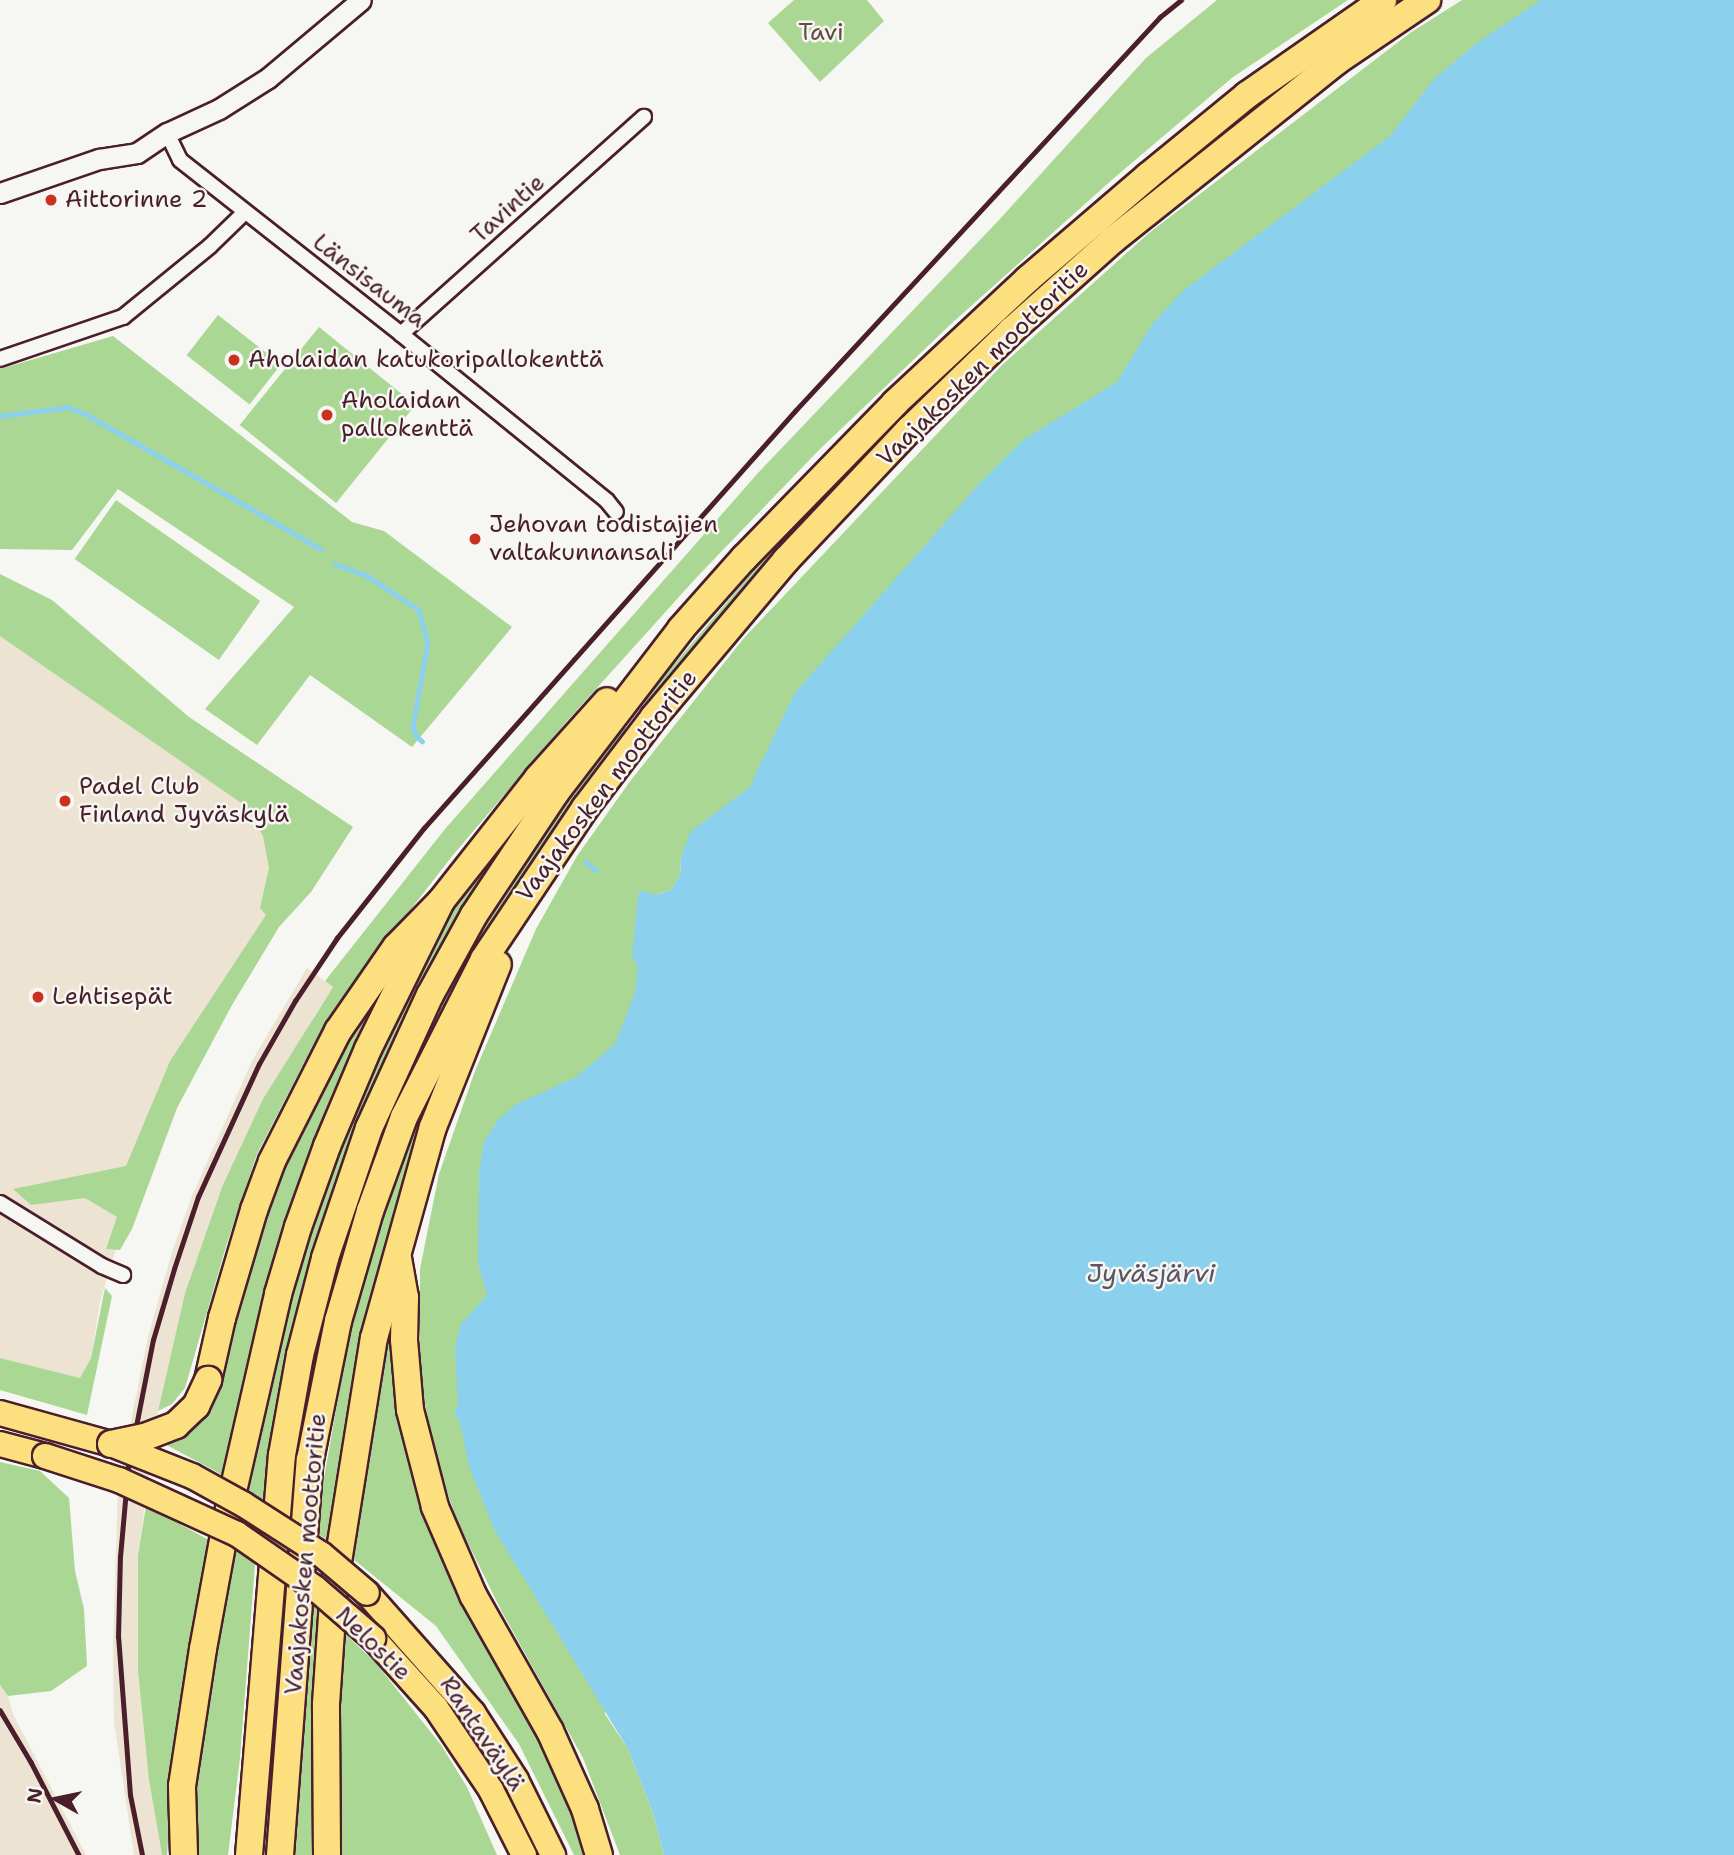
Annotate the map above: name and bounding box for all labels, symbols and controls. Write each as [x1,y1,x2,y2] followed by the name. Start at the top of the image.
[798,19,844,47] park label: Tavi
[465,168,551,250] street label: Tavintie
[65,186,208,214] place label: Aittorinne 2
[43,192,59,208] marker: Aittorinne 2
[307,228,431,334] street label: Länsisauma
[871,255,1095,473] street label: Vaajakosken moottoritie
[248,346,604,374] place label: Aholaidan katukoripallokenttä
[226,352,242,368] marker: Aholaidan katukoripallokenttä
[341,387,473,443] place label: Aholaidan pallokenttä
[319,407,335,423] marker: Aholaidan pallokenttä
[489,511,718,567] place label: Jehovan todistajien valtakunnansali
[467,531,483,547] marker: Jehovan todistajien valtakunnansali
[510,664,704,908] street label: Vaajakosken moottoritie
[79,773,289,829] place label: Padel Club Finland Jyväskylä
[57,793,73,809] marker: Padel Club Finland Jyväskylä
[52,983,173,1011] place label: Lehtisepät
[30,989,46,1005] marker: Lehtisepät
[1087,1257,1215,1289] water label: Jyväsjärvi
[279,1412,333,1696] street label: Vaajakosken moottoritie
[329,1601,417,1687] street label: Nelostie
[433,1671,531,1797] street label: Rantaväylä
[21,1764,91,1834] north arrow
[21,1786,48,1805] text: N

